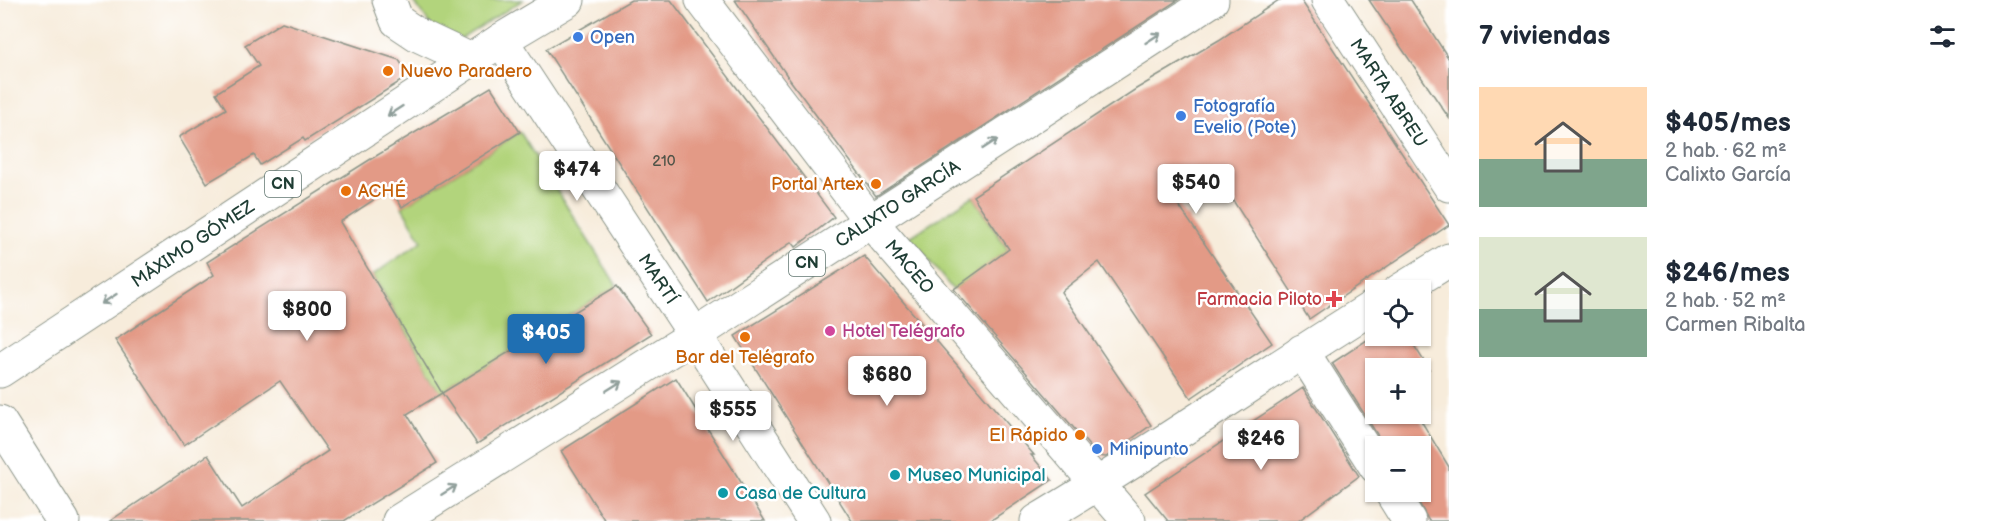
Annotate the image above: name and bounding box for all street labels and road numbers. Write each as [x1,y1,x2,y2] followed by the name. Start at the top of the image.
[1346,35,1432,151] street label: MARTA ABREU
[831,156,964,252] street label: CALIXTO GARCÍA
[265,171,301,197] road number: CN
[127,196,258,292] street label: MÁXIMO GÓMEZ
[881,235,938,298] street label: MACEO
[634,250,684,308] street label: MARTÍ
[789,250,825,276] road number: CN

